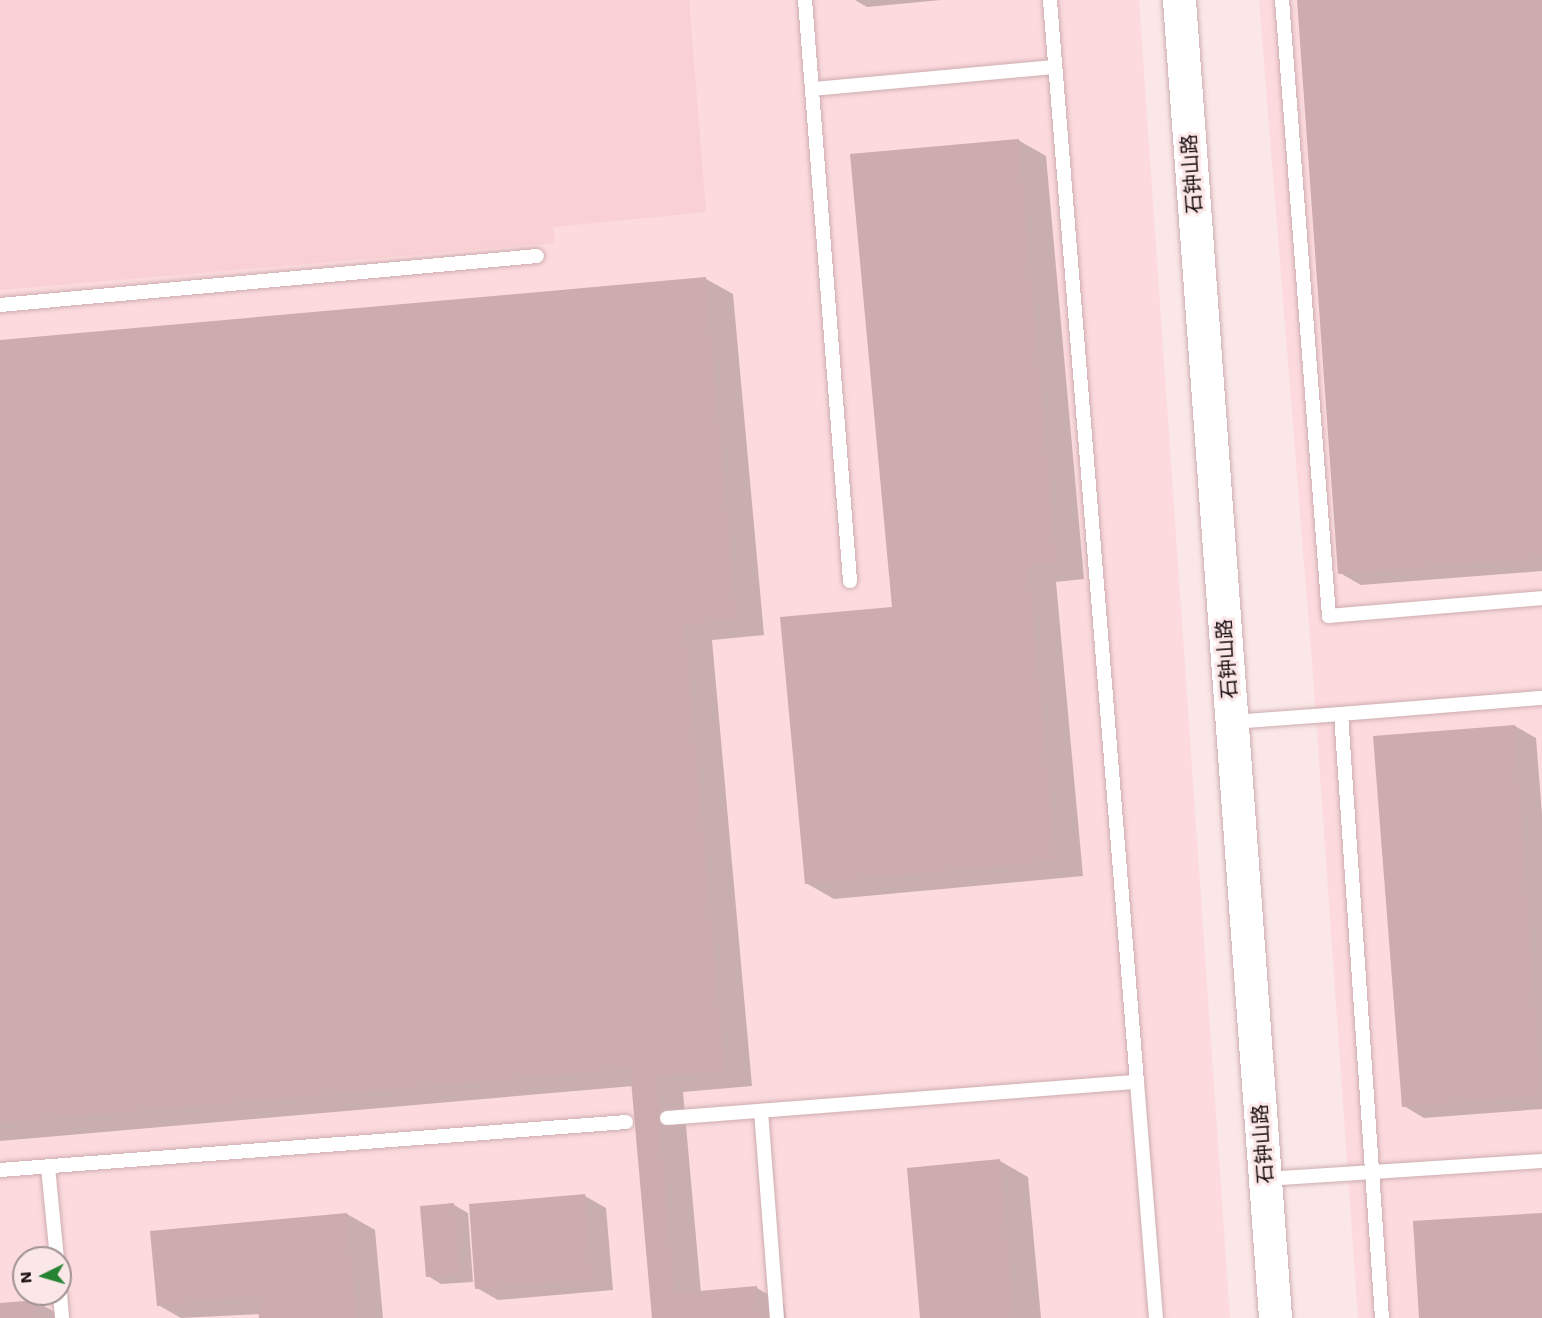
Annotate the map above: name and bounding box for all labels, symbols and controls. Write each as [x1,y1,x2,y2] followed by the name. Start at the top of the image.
[1177,133,1207,215] street label: 石钟山路
[1212,618,1242,700] street label: 石钟山路
[1248,1103,1278,1185] street label: 石钟山路
[12,1246,72,1306] north arrow
[16,1271,36,1284] text: N

